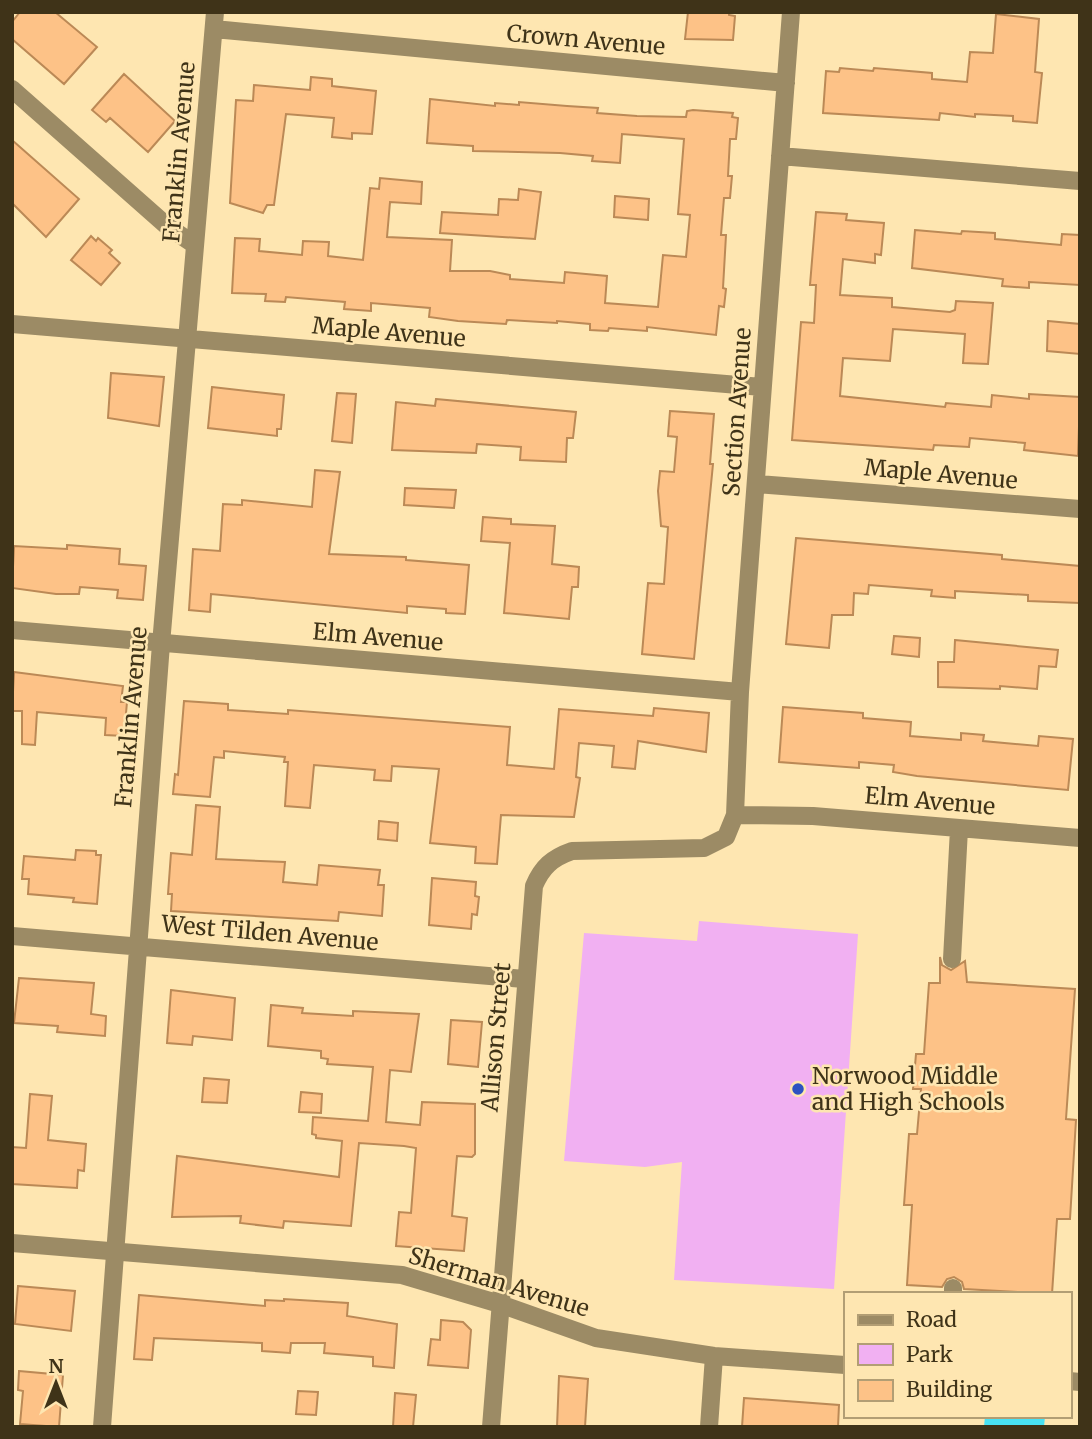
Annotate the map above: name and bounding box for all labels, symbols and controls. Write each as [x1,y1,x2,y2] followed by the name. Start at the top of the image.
[506,18,667,61] street label: Crown Avenue
[156,60,201,244] street label: Franklin Avenue
[311,310,467,353] street label: Maple Avenue
[716,327,757,497] street label: Section Avenue
[863,452,1019,495] street label: Maple Avenue
[312,616,445,657] street label: Elm Avenue
[108,625,153,809] street label: Franklin Avenue
[864,780,997,821] street label: Elm Avenue
[159,908,380,956] street label: West Tilden Avenue
[474,961,516,1114] street label: Allison Street
[812,1061,1005,1116] place label: Norwood Middle and High Schools
[790,1081,806,1097] marker: Norwood Middle and High Schools
[405,1240,593,1323] street label: Sherman Avenue
[844,1292,1071,1418] legend
[906,1306,957,1333] text: Road
[906,1341,953,1368] text: Park
[21,1348,91,1418] north arrow
[48,1354,64,1378] text: N
[906,1376,993,1403] text: Building

